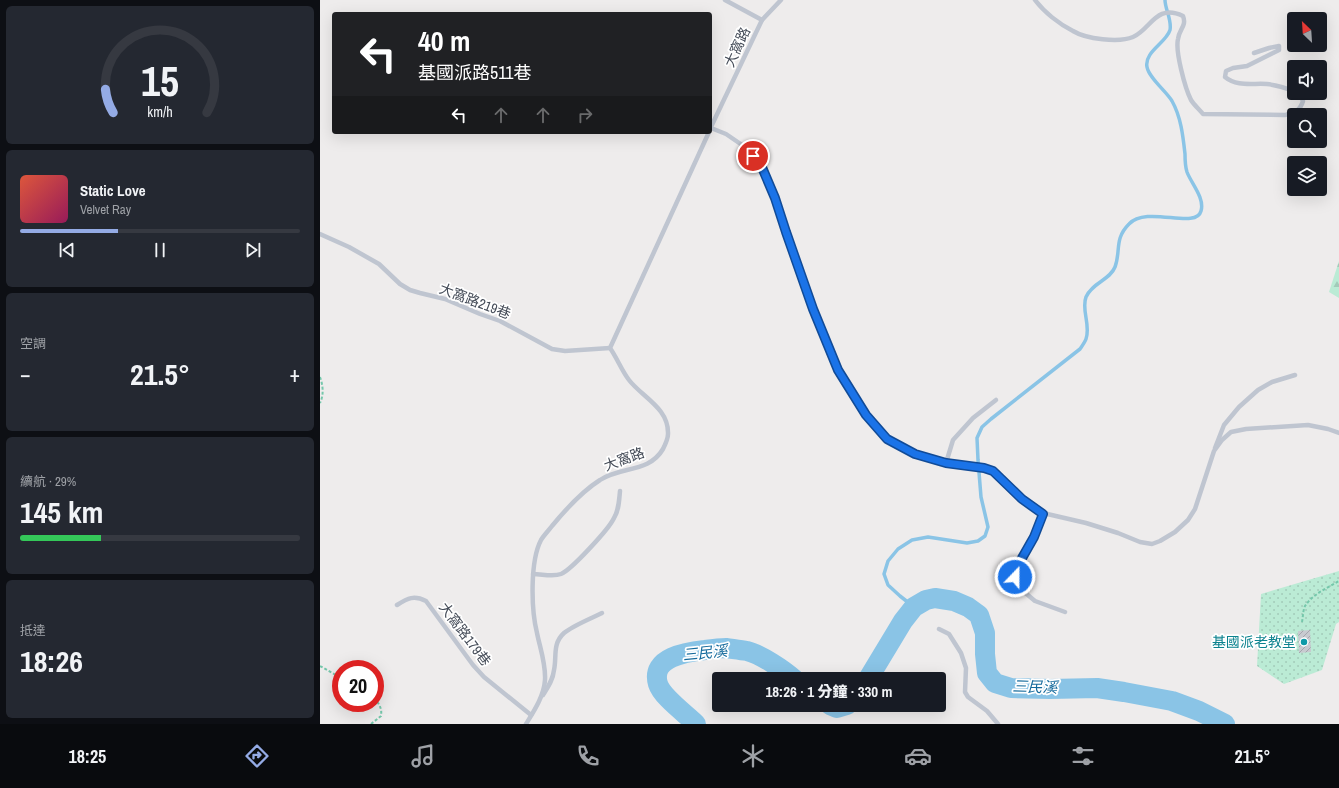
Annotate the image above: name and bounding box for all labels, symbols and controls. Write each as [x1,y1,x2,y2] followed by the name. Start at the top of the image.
[1287,12,1327,52] north arrow
[1287,12,1327,196] map controls
[418,22,470,60] text: 40 m
[720,24,754,70] street label: 大窩路
[352,28,404,80] icon: left
[141,53,179,109] text: 15
[418,60,532,85] text: 基國派路511巷
[1287,60,1327,100] button: sound
[147,101,173,120] text: km/h
[448,104,470,126] icon: left
[490,104,512,126] icon: ahead
[532,104,554,126] icon: ahead
[574,104,596,126] icon: right
[1287,108,1327,148] button: search
[736,139,770,173] pin
[742,145,764,167] icon: arrive
[1287,156,1327,196] button: layers
[80,180,146,201] text: Static Love
[80,201,131,218] text: Velvet Ray
[56,239,78,261] icon: previous
[149,239,171,261] icon: pause
[242,239,264,261] icon: next
[437,279,513,323] street label: 大窩路219巷
[20,335,46,352] text: 空調
[130,354,190,394] text: 21.5°
[20,359,31,389] text: −
[289,359,300,389] text: +
[601,443,647,475] street label: 大窩路
[20,473,76,490] text: 續航 · 29%
[20,492,103,532] text: 145 km
[994,556,1036,598] position arrow
[435,599,495,669] street label: 大窩路179巷
[20,622,46,639] text: 抵達
[1212,633,1296,651] place label: 基國派老教堂
[1299,637,1309,647] marker: 基國派老教堂
[681,640,730,665] water label: 三民溪
[20,641,83,681] text: 18:26
[332,660,384,712] speed limit sign: 20
[1012,675,1060,698] water label: 三民溪
[765,681,893,702] text: 18:26 · 1 分鐘 · 330 m
[243,742,271,770] icon: directions
[409,742,437,770] icon: music
[574,742,602,770] icon: phone
[739,742,767,770] icon: climate
[904,742,932,770] icon: car
[1069,742,1097,770] icon: filters
[69,744,106,769] text: 18:25
[1234,744,1270,769] text: 21.5°

